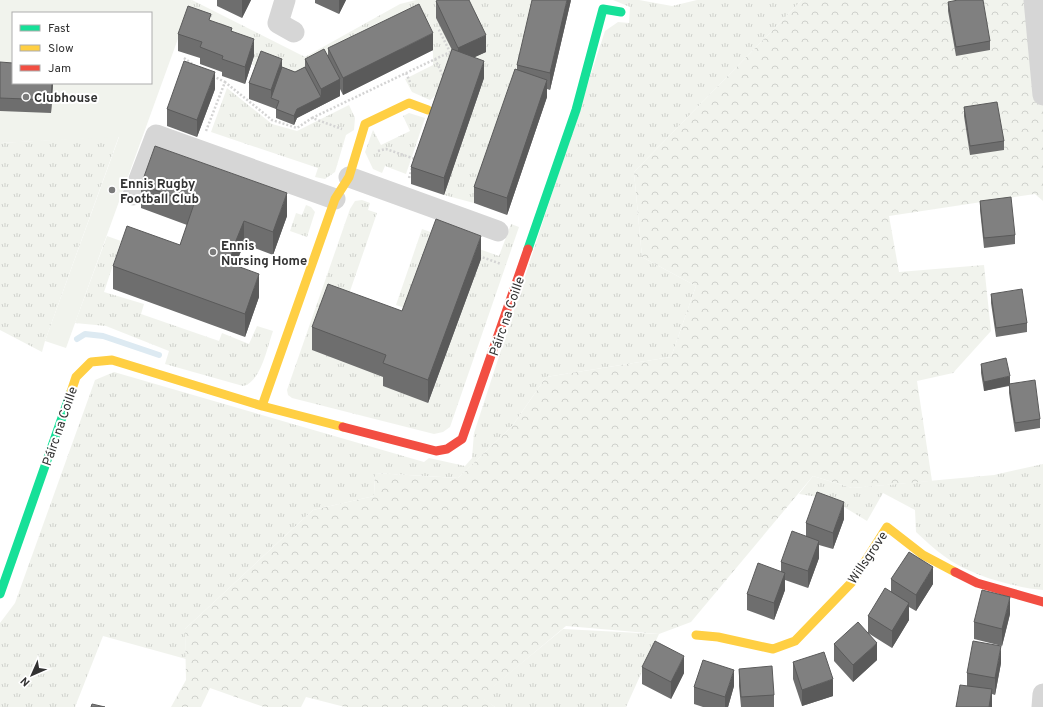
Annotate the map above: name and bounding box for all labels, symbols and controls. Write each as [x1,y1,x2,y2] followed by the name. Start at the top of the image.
[12,12,152,84] legend
[48,21,70,37] text: Fast
[48,41,74,57] text: Slow
[48,61,71,77] text: Jam
[34,91,98,107] place label: Clubhouse
[21,92,31,102] marker: Clubhouse
[120,177,199,208] place label: Ennis Rugby Football Club
[107,185,117,195] marker: Ennis Rugby Football Club
[221,239,307,270] place label: Ennis Nursing Home
[208,247,218,257] marker: Ennis Nursing Home
[487,275,529,358] street label: Páirc na Coille
[40,385,82,468] street label: Páirc na Coille
[845,529,892,587] street label: Willsgrove
[12,655,52,695] north arrow
[18,674,33,689] text: N

